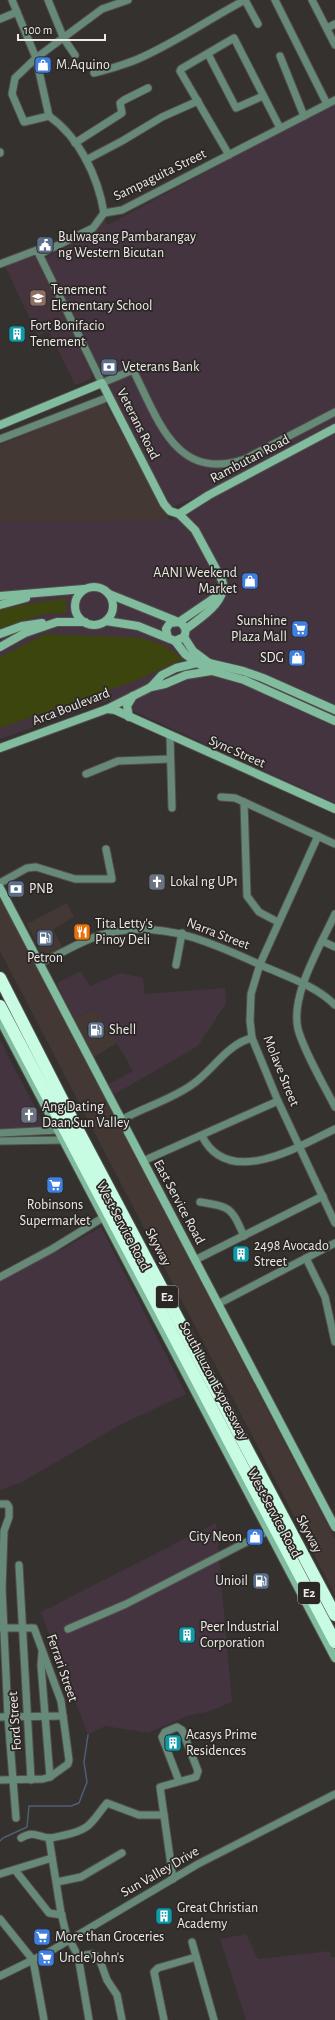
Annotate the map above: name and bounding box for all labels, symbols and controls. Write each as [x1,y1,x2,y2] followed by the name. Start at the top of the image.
[18,16,105,42] scale bar
[24,24,52,36] text: 100 m
[33,55,53,75] shop icon: M.Aquino
[56,58,110,72] place label: M.Aquino
[112,146,209,203] street label: Sampaguita Street
[58,230,196,260] place label: Bulwagang Pambarangay ng Western Bicutan
[35,235,55,255] public building icon: Bulwagang Pambarangay ng Western Bicutan
[51,283,153,313] place label: Tenement Elementary School
[28,288,48,308] school or university icon: Tenement Elementary School
[30,319,105,349] place label: Fort Bonifacio Tenement
[7,324,27,344] building icon: Fort Bonifacio Tenement
[99,357,119,377] bank icon: Veterans Bank
[122,360,200,374] place label: Veterans Bank
[114,386,162,462] street label: Veterans Road
[208,432,292,486] street label: Rambutan Road
[153,566,238,596] place label: AANI Weekend Market
[240,571,260,591] shop icon: AANI Weekend Market
[231,614,287,644] place label: Sunshine Plaza Mall
[290,619,310,639] supermarket icon: Sunshine Plaza Mall
[287,648,307,668] shop icon: SDG
[260,651,284,665] place label: SDG
[30,686,112,728] street label: Arca Boulevard
[207,733,268,771] street label: Sync Street
[147,872,167,892] church icon: Lokal ng UP1
[170,875,238,889] place label: Lokal ng UP1
[6,879,26,899] bank icon: PNB
[29,882,53,896] place label: PNB
[185,916,252,953] street label: Narra Street
[95,917,153,947] place label: Tita Letty's Pinoy Deli
[72,922,92,942] restaurant icon: Tita Letty's Pinoy Deli
[35,928,55,948] fuel station icon: Petron
[27,951,63,965] place label: Petron
[86,1020,106,1040] fuel station icon: Shell
[109,1023,136,1037] place label: Shell
[260,1034,302,1109] street label: Molave Street
[42,1100,129,1130] place label: Ang Dating Daan Sun Valley
[19,1105,39,1125] church icon: Ang Dating Daan Sun Valley
[151,1157,207,1247] street label: East Service Road
[45,1175,65,1195] supermarket icon: Robinsons Supermarket
[94,1179,152,1273] street label: West Service Road
[20,1198,91,1228] place label: Robinsons Supermarket
[142,1226,174,1268] street label: Skyway
[254,1239,329,1269] place label: 2498 Avocado Street
[231,1244,251,1264] building icon: 2498 Avocado Street
[156,1286,178,1308] road number: E2
[177,1320,251,1442] street label: South Luzon Expressway
[245,1466,303,1560] street label: West Service Road
[293,1513,325,1555] street label: Skyway
[245,1527,265,1547] shop icon: City Neon
[189,1530,242,1544] place label: City Neon
[251,1571,271,1591] fuel station icon: Unioil
[215,1574,248,1588] place label: Unioil
[298,1582,320,1604] road number: E2
[200,1620,279,1650] place label: Peer Industrial Corporation
[177,1625,197,1645] building icon: Peer Industrial Corporation
[44,1632,80,1704] street label: Ferrari Street
[6,1690,24,1751] street label: Ford Street
[186,1728,257,1758] place label: Acasys Prime Residences
[163,1733,183,1753] building icon: Acasys Prime Residences
[119,1844,201,1900] street label: Sun Valley Drive
[177,1901,258,1931] place label: Great Christian Academy
[154,1906,174,1926] building icon: Great Christian Academy
[32,1927,52,1947] supermarket icon: More than Groceries
[55,1930,164,1944] place label: More than Groceries
[36,1948,56,1968] supermarket icon: Uncle John's
[59,1951,124,1965] place label: Uncle John's

